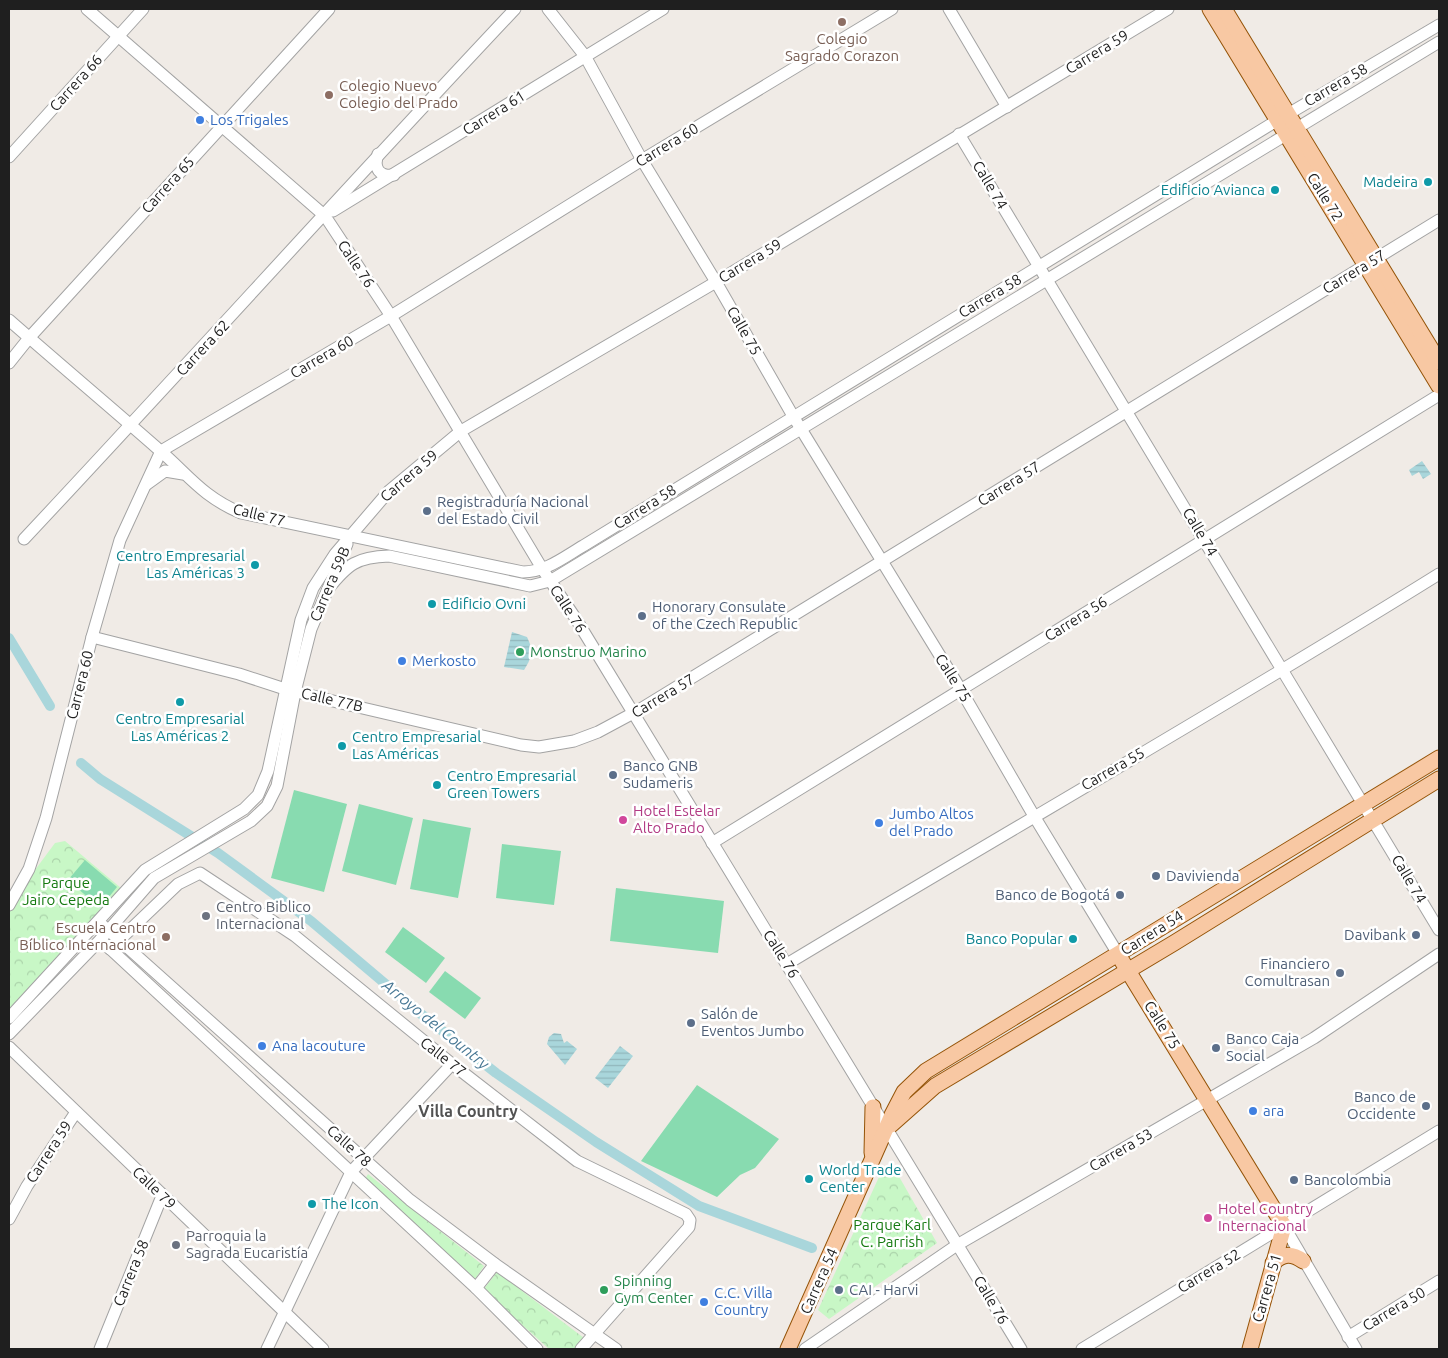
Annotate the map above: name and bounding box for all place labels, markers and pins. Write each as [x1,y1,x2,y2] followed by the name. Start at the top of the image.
[836,16,848,28] marker: Colegio Sagrado Corazon
[785,30,899,64] place label: Colegio Sagrado Corazon
[339,77,458,111] place label: Colegio Nuevo Colegio del Prado
[323,89,335,101] marker: Colegio Nuevo Colegio del Prado
[210,111,289,128] place label: Los Trigales
[194,114,206,126] marker: Los Trigales
[1363,173,1418,190] place label: Madeira
[1422,176,1434,188] marker: Madeira
[1161,181,1265,198] place label: Edificio Avianca
[1269,184,1281,196] marker: Edificio Avianca
[437,493,589,527] place label: Registraduría Nacional del Estado Civil
[421,505,433,517] marker: Registraduría Nacional del Estado Civil
[116,547,245,581] place label: Centro Empresarial Las Américas 3
[249,559,261,571] marker: Centro Empresarial Las Américas 3
[442,595,526,612] place label: Edificio Ovni
[426,598,438,610] marker: Edificio Ovni
[652,598,798,632] place label: Honorary Consulate of the Czech Republic
[636,610,648,622] marker: Honorary Consulate of the Czech Republic
[530,643,647,660] place label: Monstruo Marino
[514,646,526,658] marker: Monstruo Marino
[412,652,476,669] place label: Merkosto
[396,655,408,667] marker: Merkosto
[174,696,186,708] marker: Centro Empresarial Las Américas 2
[115,710,245,744] place label: Centro Empresarial Las Américas 2
[352,728,481,762] place label: Centro Empresarial Las Américas
[336,740,348,752] marker: Centro Empresarial Las Américas
[623,757,698,791] place label: Banco GNB Sudameris
[447,767,576,801] place label: Centro Empresarial Green Towers
[607,769,619,781] marker: Banco GNB Sudameris
[431,779,443,791] marker: Centro Empresarial Green Towers
[633,802,720,836] place label: Hotel Estelar Alto Prado
[889,805,974,839] place label: Jumbo Altos del Prado
[617,814,629,826] marker: Hotel Estelar Alto Prado
[873,817,885,829] marker: Jumbo Altos del Prado
[1166,867,1240,884] place label: Davivienda
[1150,870,1162,882] marker: Davivienda
[995,886,1110,903] place label: Banco de Bogotá
[1114,889,1126,901] marker: Banco de Bogotá
[216,898,311,932] place label: Centro Biblico Internacional
[200,910,212,922] marker: Centro Biblico Internacional
[19,919,156,953] place label: Escuela Centro Bíblico Internacional
[1344,926,1406,943] place label: Davibank
[1410,929,1422,941] marker: Davibank
[966,930,1063,947] place label: Banco Popular
[160,931,172,943] marker: Escuela Centro Bíblico Internacional
[1067,933,1079,945] marker: Banco Popular
[1245,955,1330,989] place label: Financiero Comultrasan
[1334,967,1346,979] marker: Financiero Comultrasan
[701,1005,804,1039] place label: Salón de Eventos Jumbo
[685,1017,697,1029] marker: Salón de Eventos Jumbo
[1226,1030,1299,1064] place label: Banco Caja Social
[272,1037,366,1054] place label: Ana lacouture
[256,1040,268,1052] marker: Ana lacouture
[1210,1042,1222,1054] marker: Banco Caja Social
[1347,1088,1416,1122] place label: Banco de Occidente
[1420,1100,1432,1112] marker: Banco de Occidente
[1263,1102,1284,1119] place label: ara
[1247,1105,1259,1117] marker: ara
[819,1161,902,1195] place label: World Trade Center
[1304,1171,1391,1188] place label: Bancolombia
[803,1173,815,1185] marker: World Trade Center
[1288,1174,1300,1186] marker: Bancolombia
[322,1195,379,1212] place label: The Icon
[306,1198,318,1210] marker: The Icon
[1218,1200,1313,1234] place label: Hotel Country Internacional
[1202,1212,1214,1224] marker: Hotel Country Internacional
[186,1227,308,1261] place label: Parroquia la Sagrada Eucaristía
[170,1239,182,1251] marker: Parroquia la Sagrada Eucaristía
[614,1272,694,1306] place label: Spinning Gym Center
[849,1281,918,1298] place label: CAI - Harvi
[598,1284,610,1296] marker: Spinning Gym Center
[714,1284,773,1318] place label: C.C. Villa Country
[833,1284,845,1296] marker: CAI - Harvi
[698,1296,710,1308] marker: C.C. Villa Country

